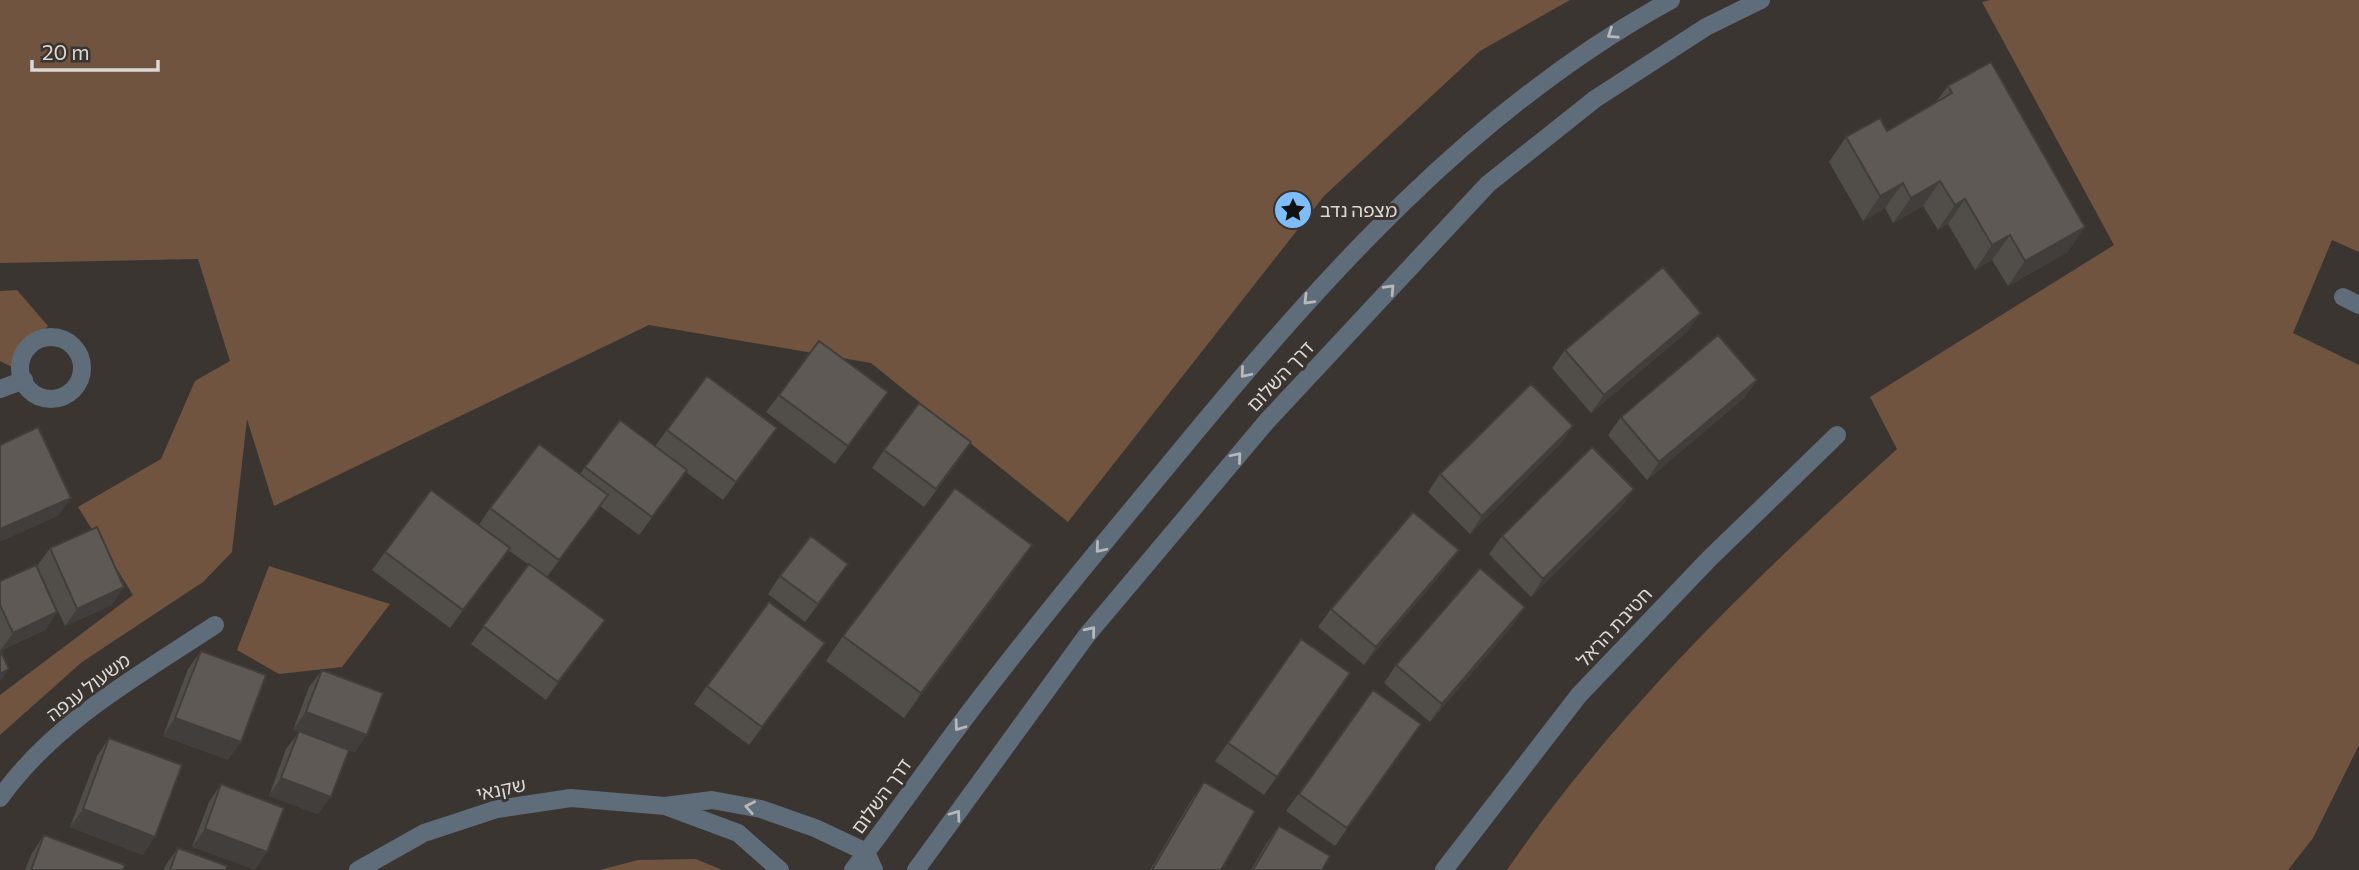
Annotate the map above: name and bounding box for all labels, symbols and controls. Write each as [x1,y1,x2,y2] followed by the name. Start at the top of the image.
[1607,25,1620,38] one-way arrow
[32,28,158,72] scale bar
[42,39,90,64] text: 20 m
[1272,189,1314,231] place icon: מצפה נדב
[1320,198,1397,221] place label: מצפה נדב
[1382,284,1394,297] one-way arrow
[1303,292,1316,305] one-way arrow
[1241,336,1318,415] street label: דרך השלום
[1241,364,1253,377] one-way arrow
[1229,452,1241,465] one-way arrow
[1096,540,1108,553] one-way arrow
[1571,582,1656,671] street label: חטיבת הראל
[1082,627,1095,639] one-way arrow
[41,648,134,726] street label: משעול ענפה
[955,719,967,731] one-way arrow
[846,754,916,838] street label: דרך השלום
[474,772,528,805] street label: שקנאי
[744,800,756,815] one-way arrow
[948,810,960,823] one-way arrow

